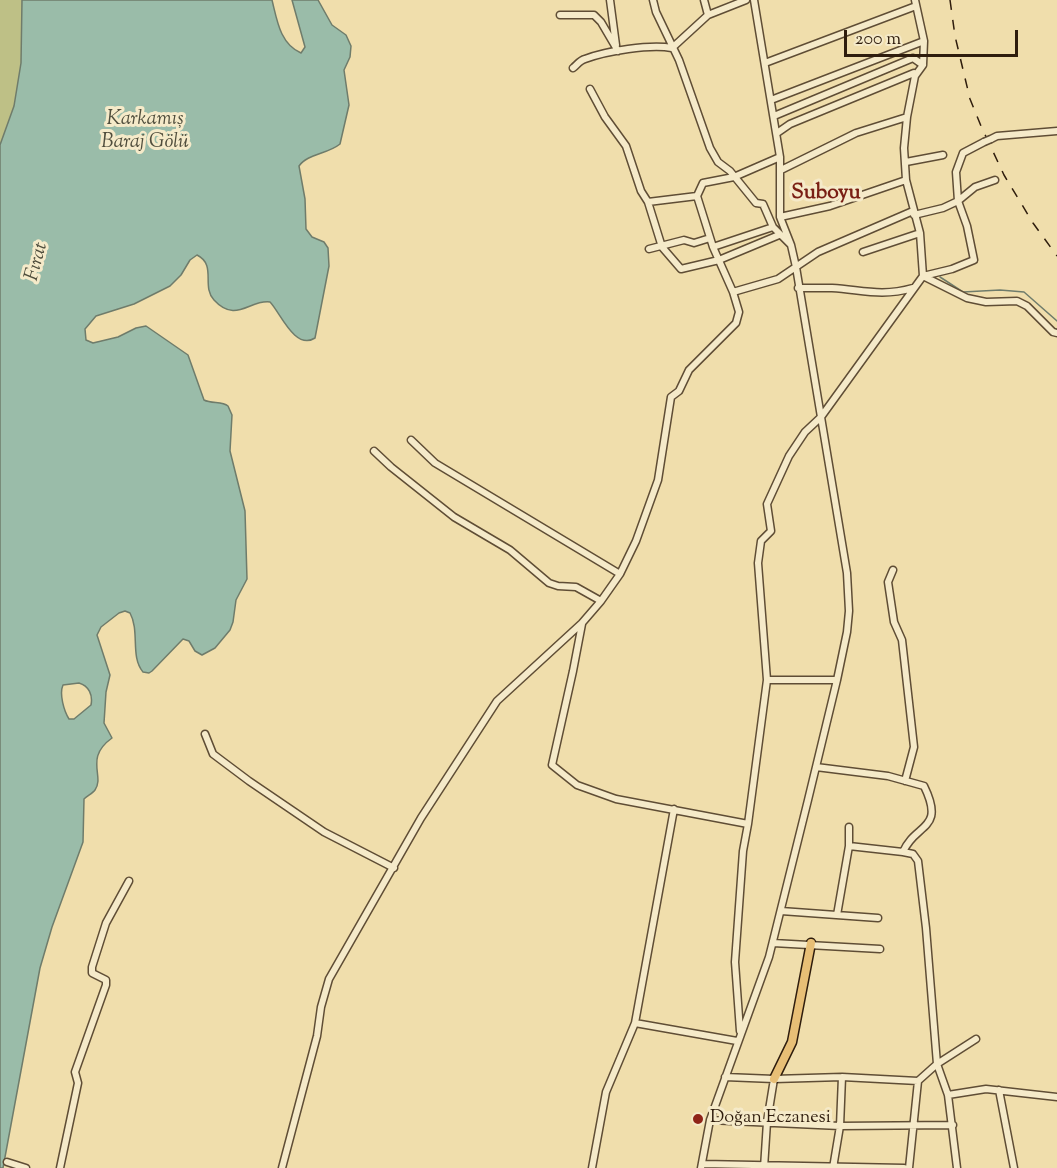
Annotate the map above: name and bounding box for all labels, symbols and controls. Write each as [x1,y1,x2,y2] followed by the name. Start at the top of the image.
[847,18,1021,56] scale bar
[855,27,901,53] text: 200 m
[101,109,189,156] water label: Karkamış Baraj Gölü
[791,181,861,207] district label: Suboyu
[21,240,55,284] water label: Fırat
[710,1108,831,1130] place label: Doğan Eczanesi
[691,1112,705,1126] marker: Doğan Eczanesi

